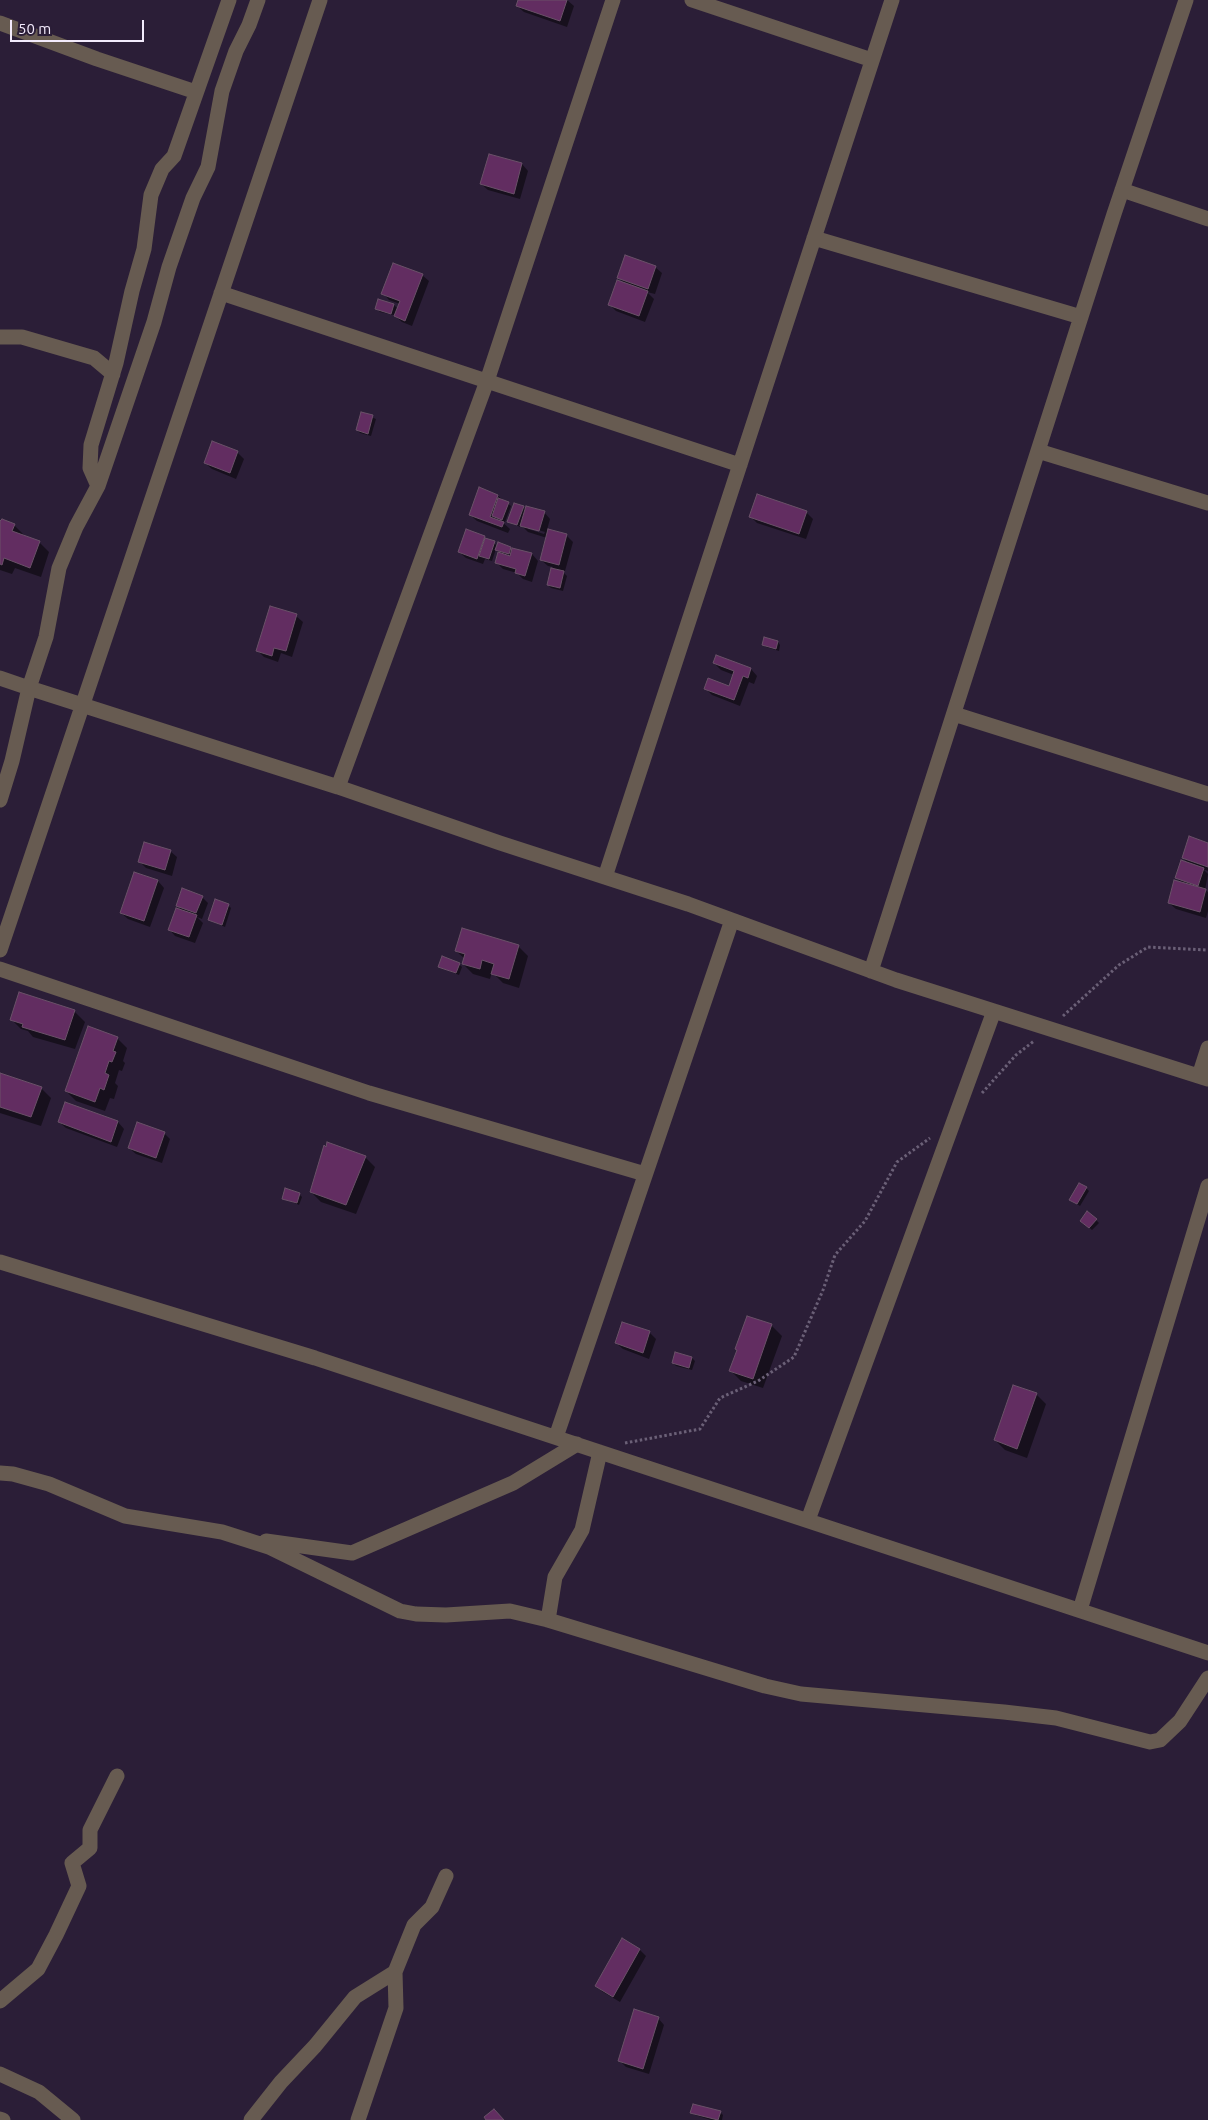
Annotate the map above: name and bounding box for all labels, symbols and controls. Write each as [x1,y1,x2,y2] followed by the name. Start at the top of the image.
[12,10,146,42] scale bar
[18,20,51,37] text: 50 m

